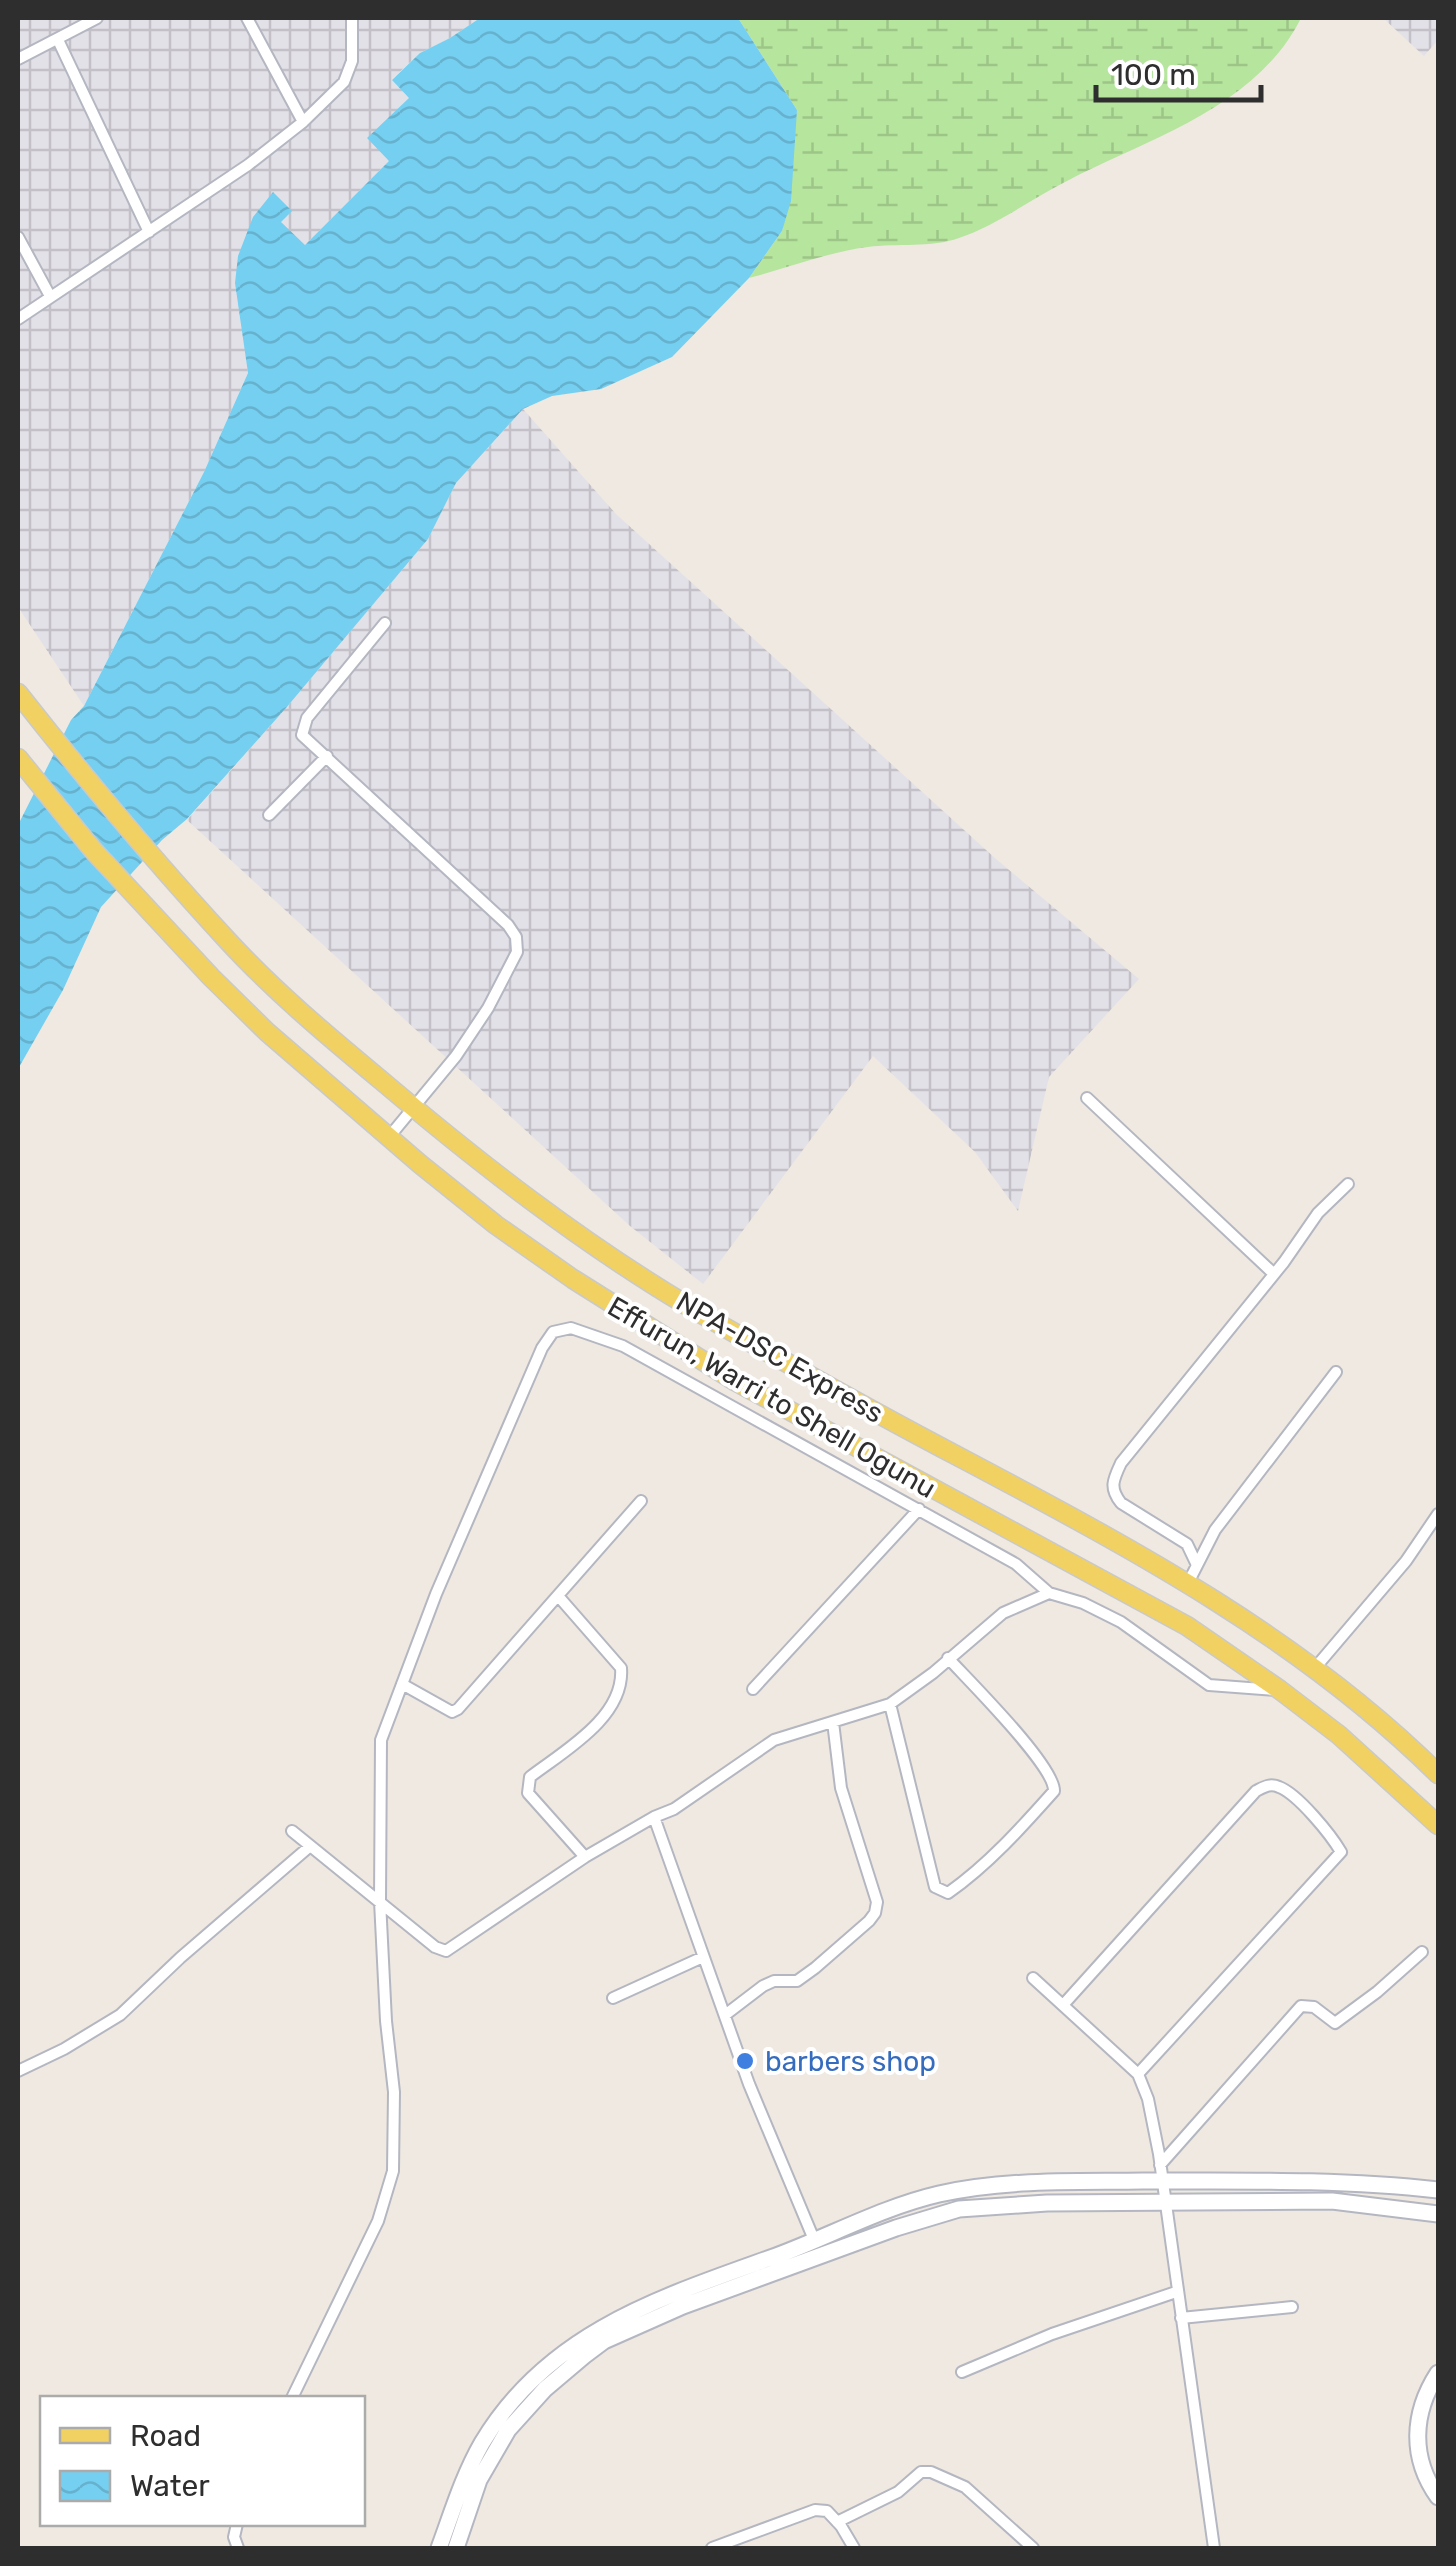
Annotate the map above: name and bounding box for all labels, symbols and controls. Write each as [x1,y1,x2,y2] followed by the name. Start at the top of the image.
[1096,40,1261,102] scale bar
[1111,57,1196,93] text: 100 m
[670,1285,889,1430] street label: NPA-DSC Express
[602,1290,942,1505] street label: Effurun, Warri to Shell Ogunu
[765,2045,936,2078] place label: barbers shop
[734,2050,756,2072] marker: barbers shop
[40,2396,365,2526] legend
[130,2418,201,2454] text: Road
[130,2468,210,2504] text: Water

